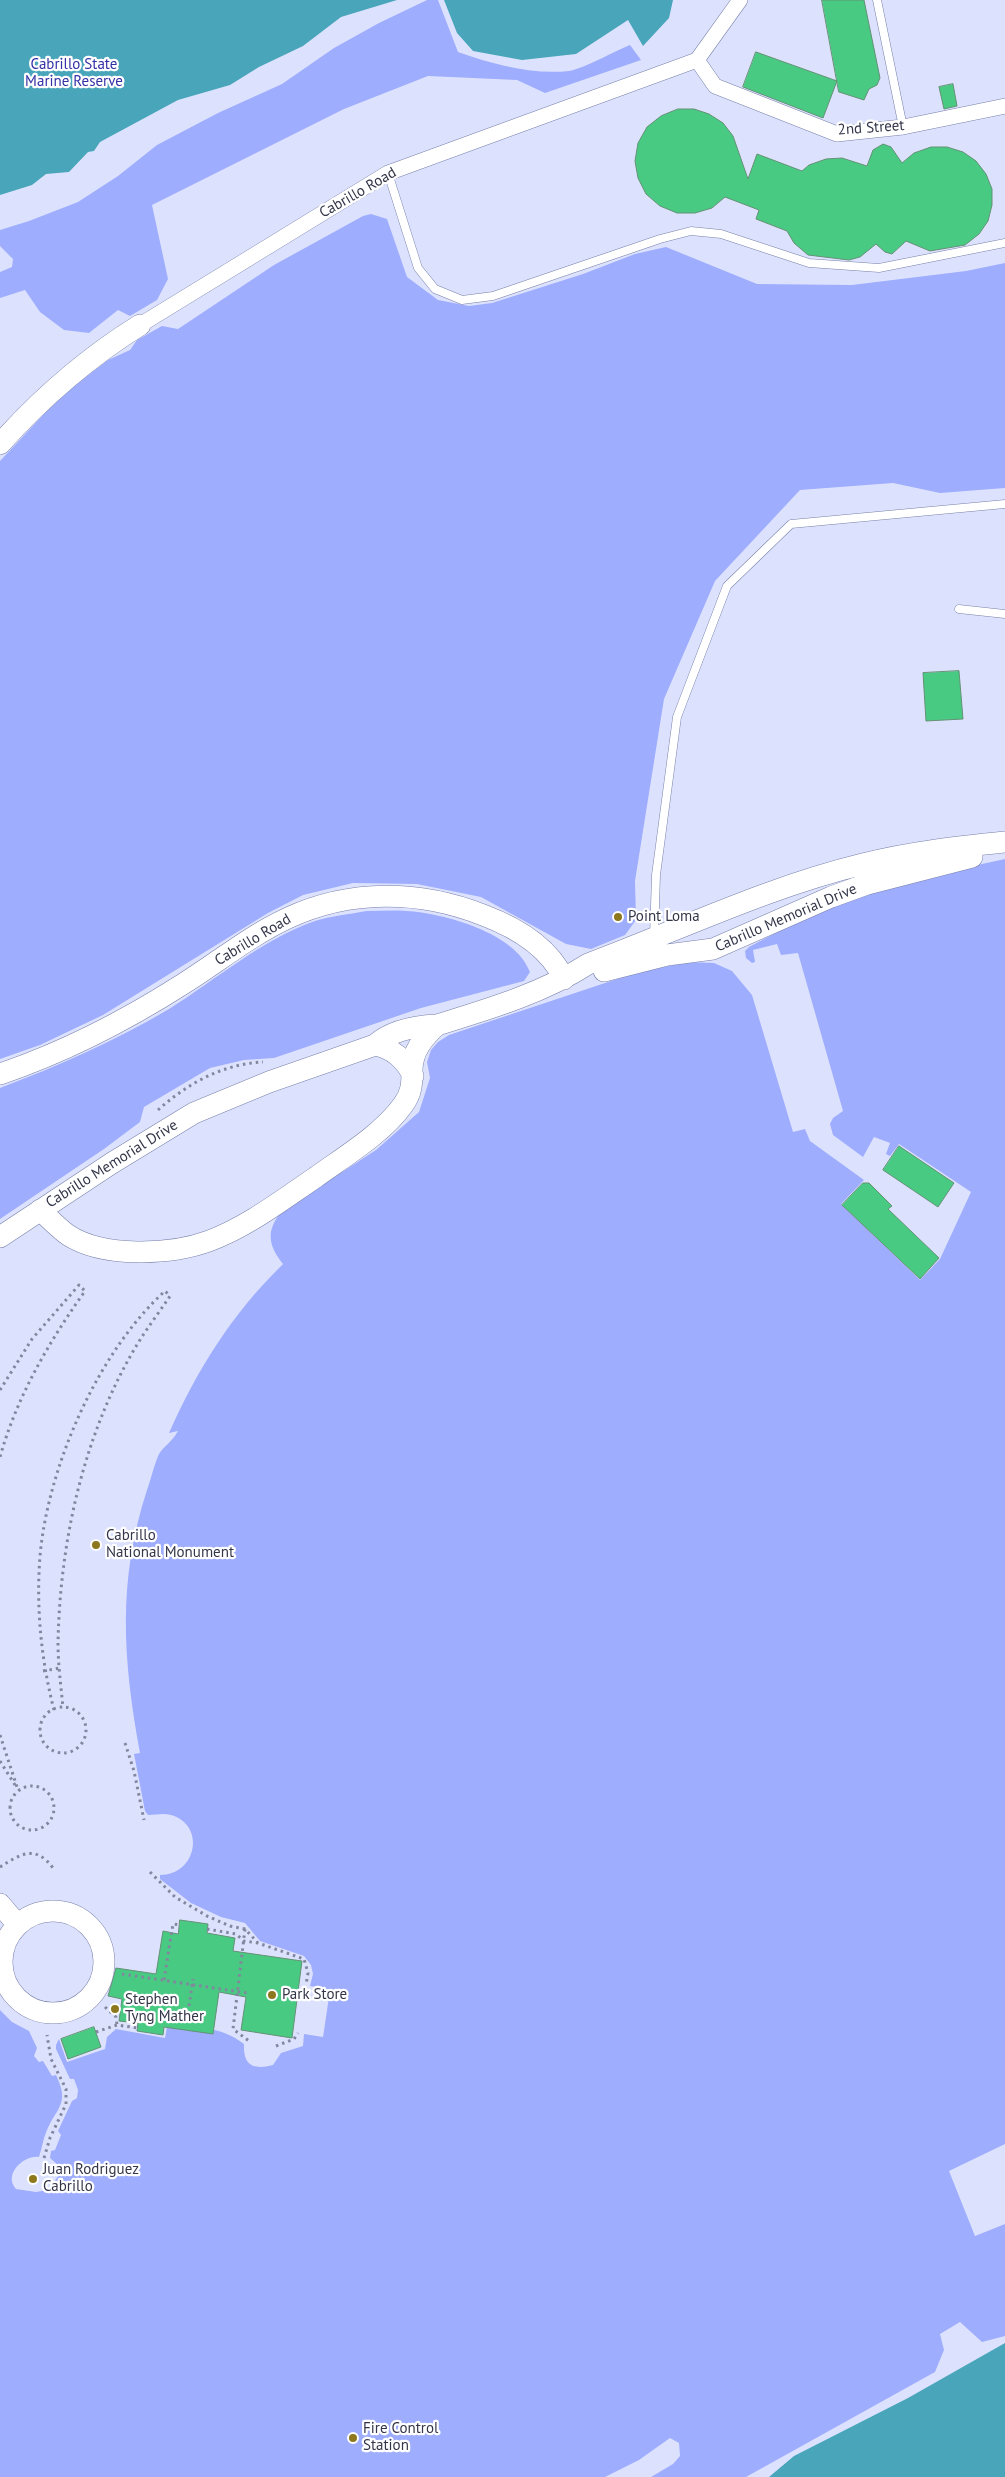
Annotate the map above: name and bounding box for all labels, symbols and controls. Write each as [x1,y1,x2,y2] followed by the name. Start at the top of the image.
[25,56,123,91] park label: Cabrillo State Marine Reserve
[837,117,905,139] street label: 2nd Street
[316,164,400,222] street label: Cabrillo Road
[713,880,859,956] street label: Cabrillo Memorial Drive
[628,908,700,926] place label: Point Loma
[212,910,294,970] street label: Cabrillo Road
[612,911,624,923] marker: Point Loma
[43,1116,181,1212] street label: Cabrillo Memorial Drive
[106,1527,234,1562] place label: Cabrillo National Monument
[90,1539,102,1551] marker: Cabrillo National Monument
[282,1986,347,2004] place label: Park Store
[266,1989,278,2001] marker: Park Store
[125,1991,204,2026] place label: Stephen Tyng Mather
[109,2003,121,2015] marker: Stephen Tyng Mather
[43,2161,139,2196] place label: Juan Rodriguez Cabrillo
[27,2173,39,2185] marker: Juan Rodriguez Cabrillo
[363,2420,438,2455] place label: Fire Control Station
[347,2432,359,2444] marker: Fire Control Station

